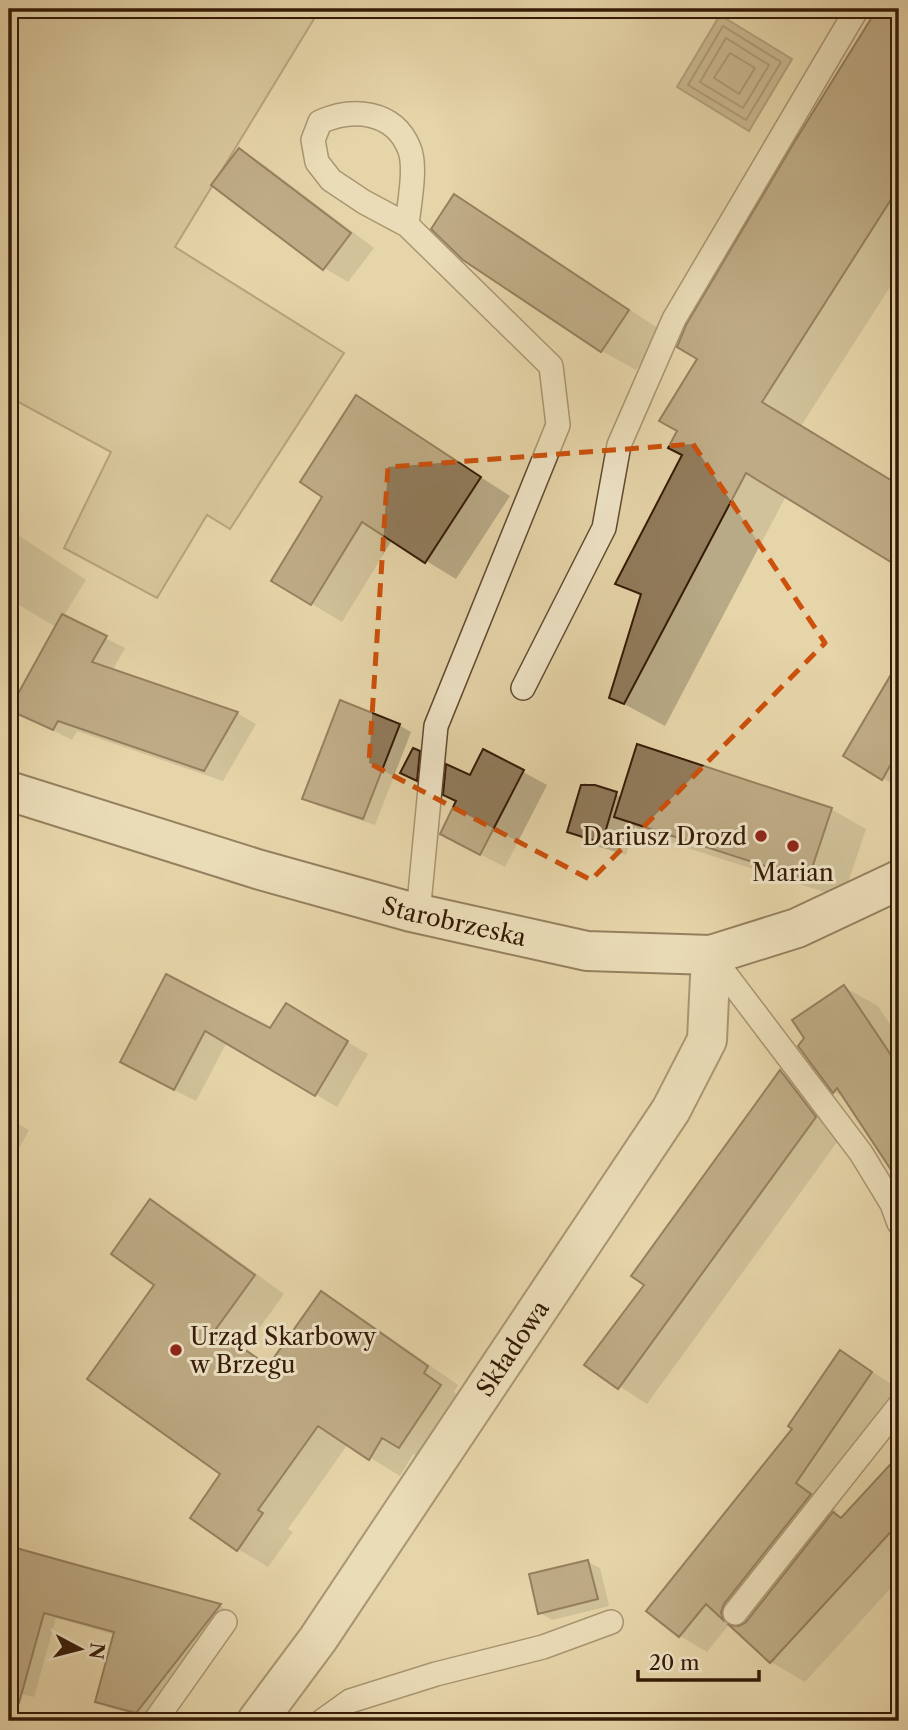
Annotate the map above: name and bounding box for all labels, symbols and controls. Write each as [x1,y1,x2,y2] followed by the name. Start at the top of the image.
[583,822,747,851] place label: Dariusz Drozd
[753,828,769,844] marker: Dariusz Drozd
[785,838,801,854] marker: Marian
[752,858,834,887] place label: Marian
[379,890,529,952] street label: Starobrzeska
[470,1294,555,1402] street label: Składowa
[189,1322,377,1379] place label: Urząd Skarbowy w Brzegu
[168,1342,184,1358] marker: Urząd Skarbowy w Brzegu
[46,1614,116,1684] north arrow
[638,1639,759,1683] scale bar
[84,1641,109,1661] text: N
[649,1650,700,1675] text: 20 m

